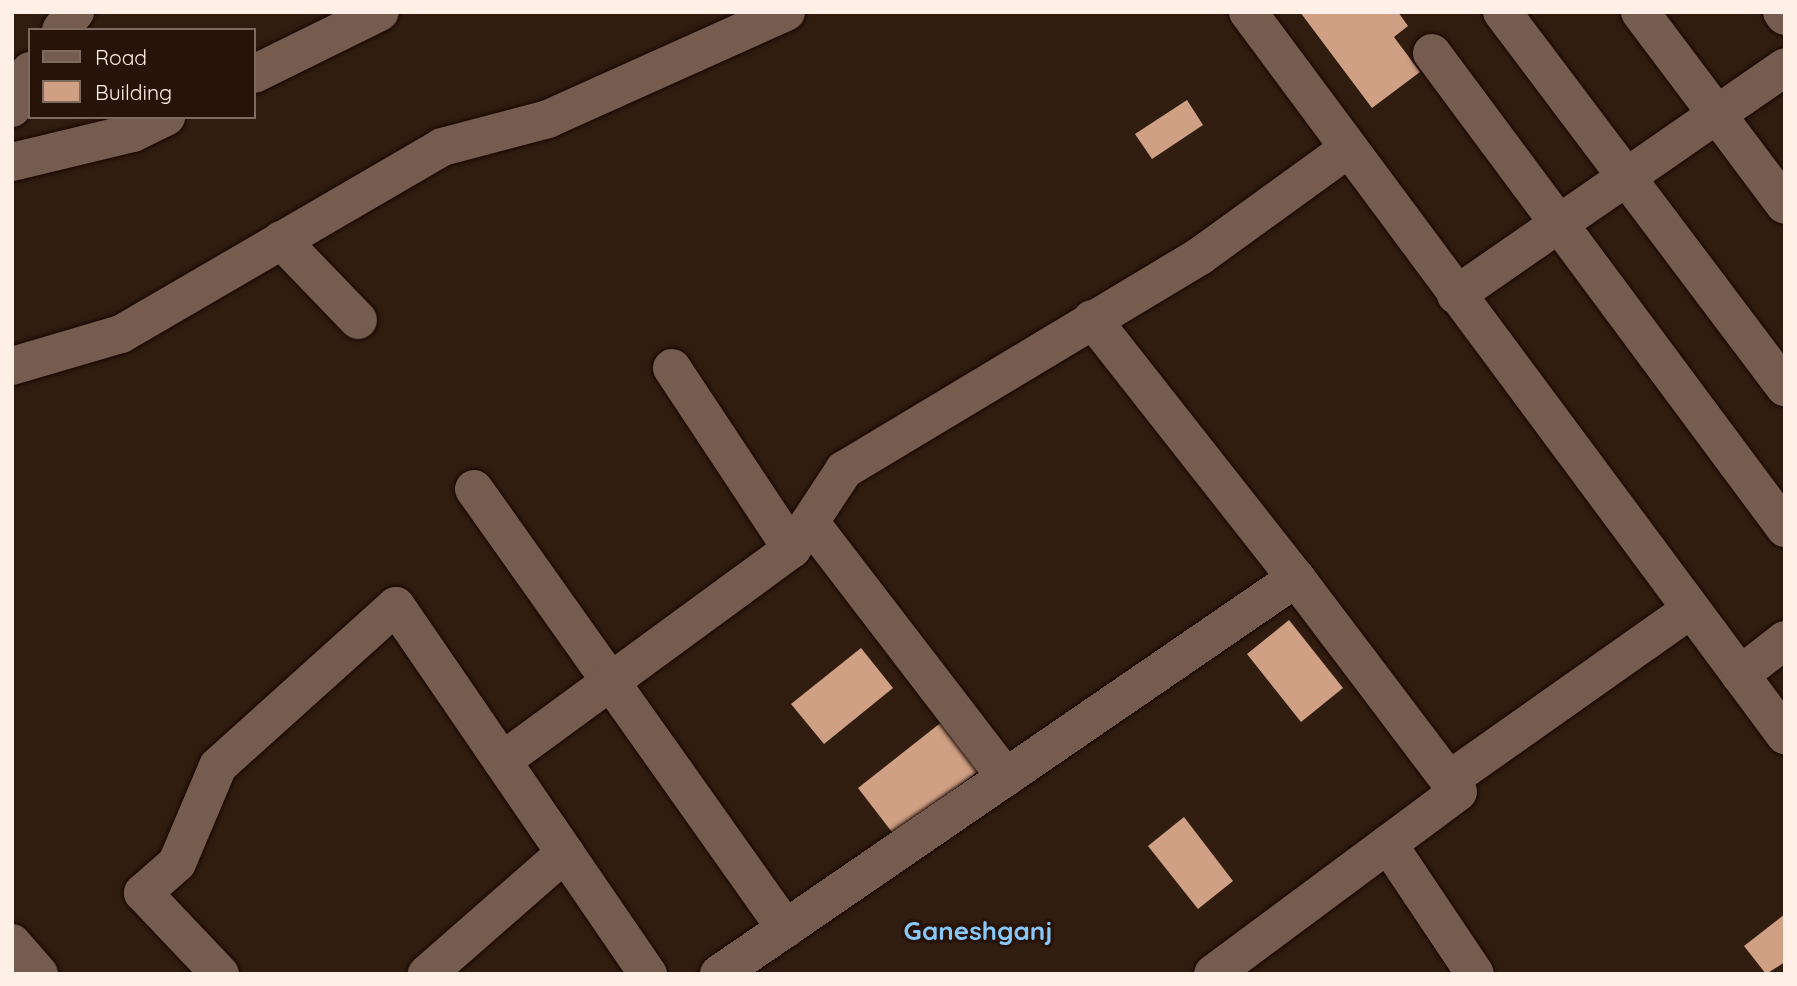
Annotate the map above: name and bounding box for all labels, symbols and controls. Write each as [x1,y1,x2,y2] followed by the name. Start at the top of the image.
[28,28,256,119] legend
[95,44,147,70] text: Road
[95,79,172,105] text: Building
[904,915,1052,947] district label: Ganeshganj

